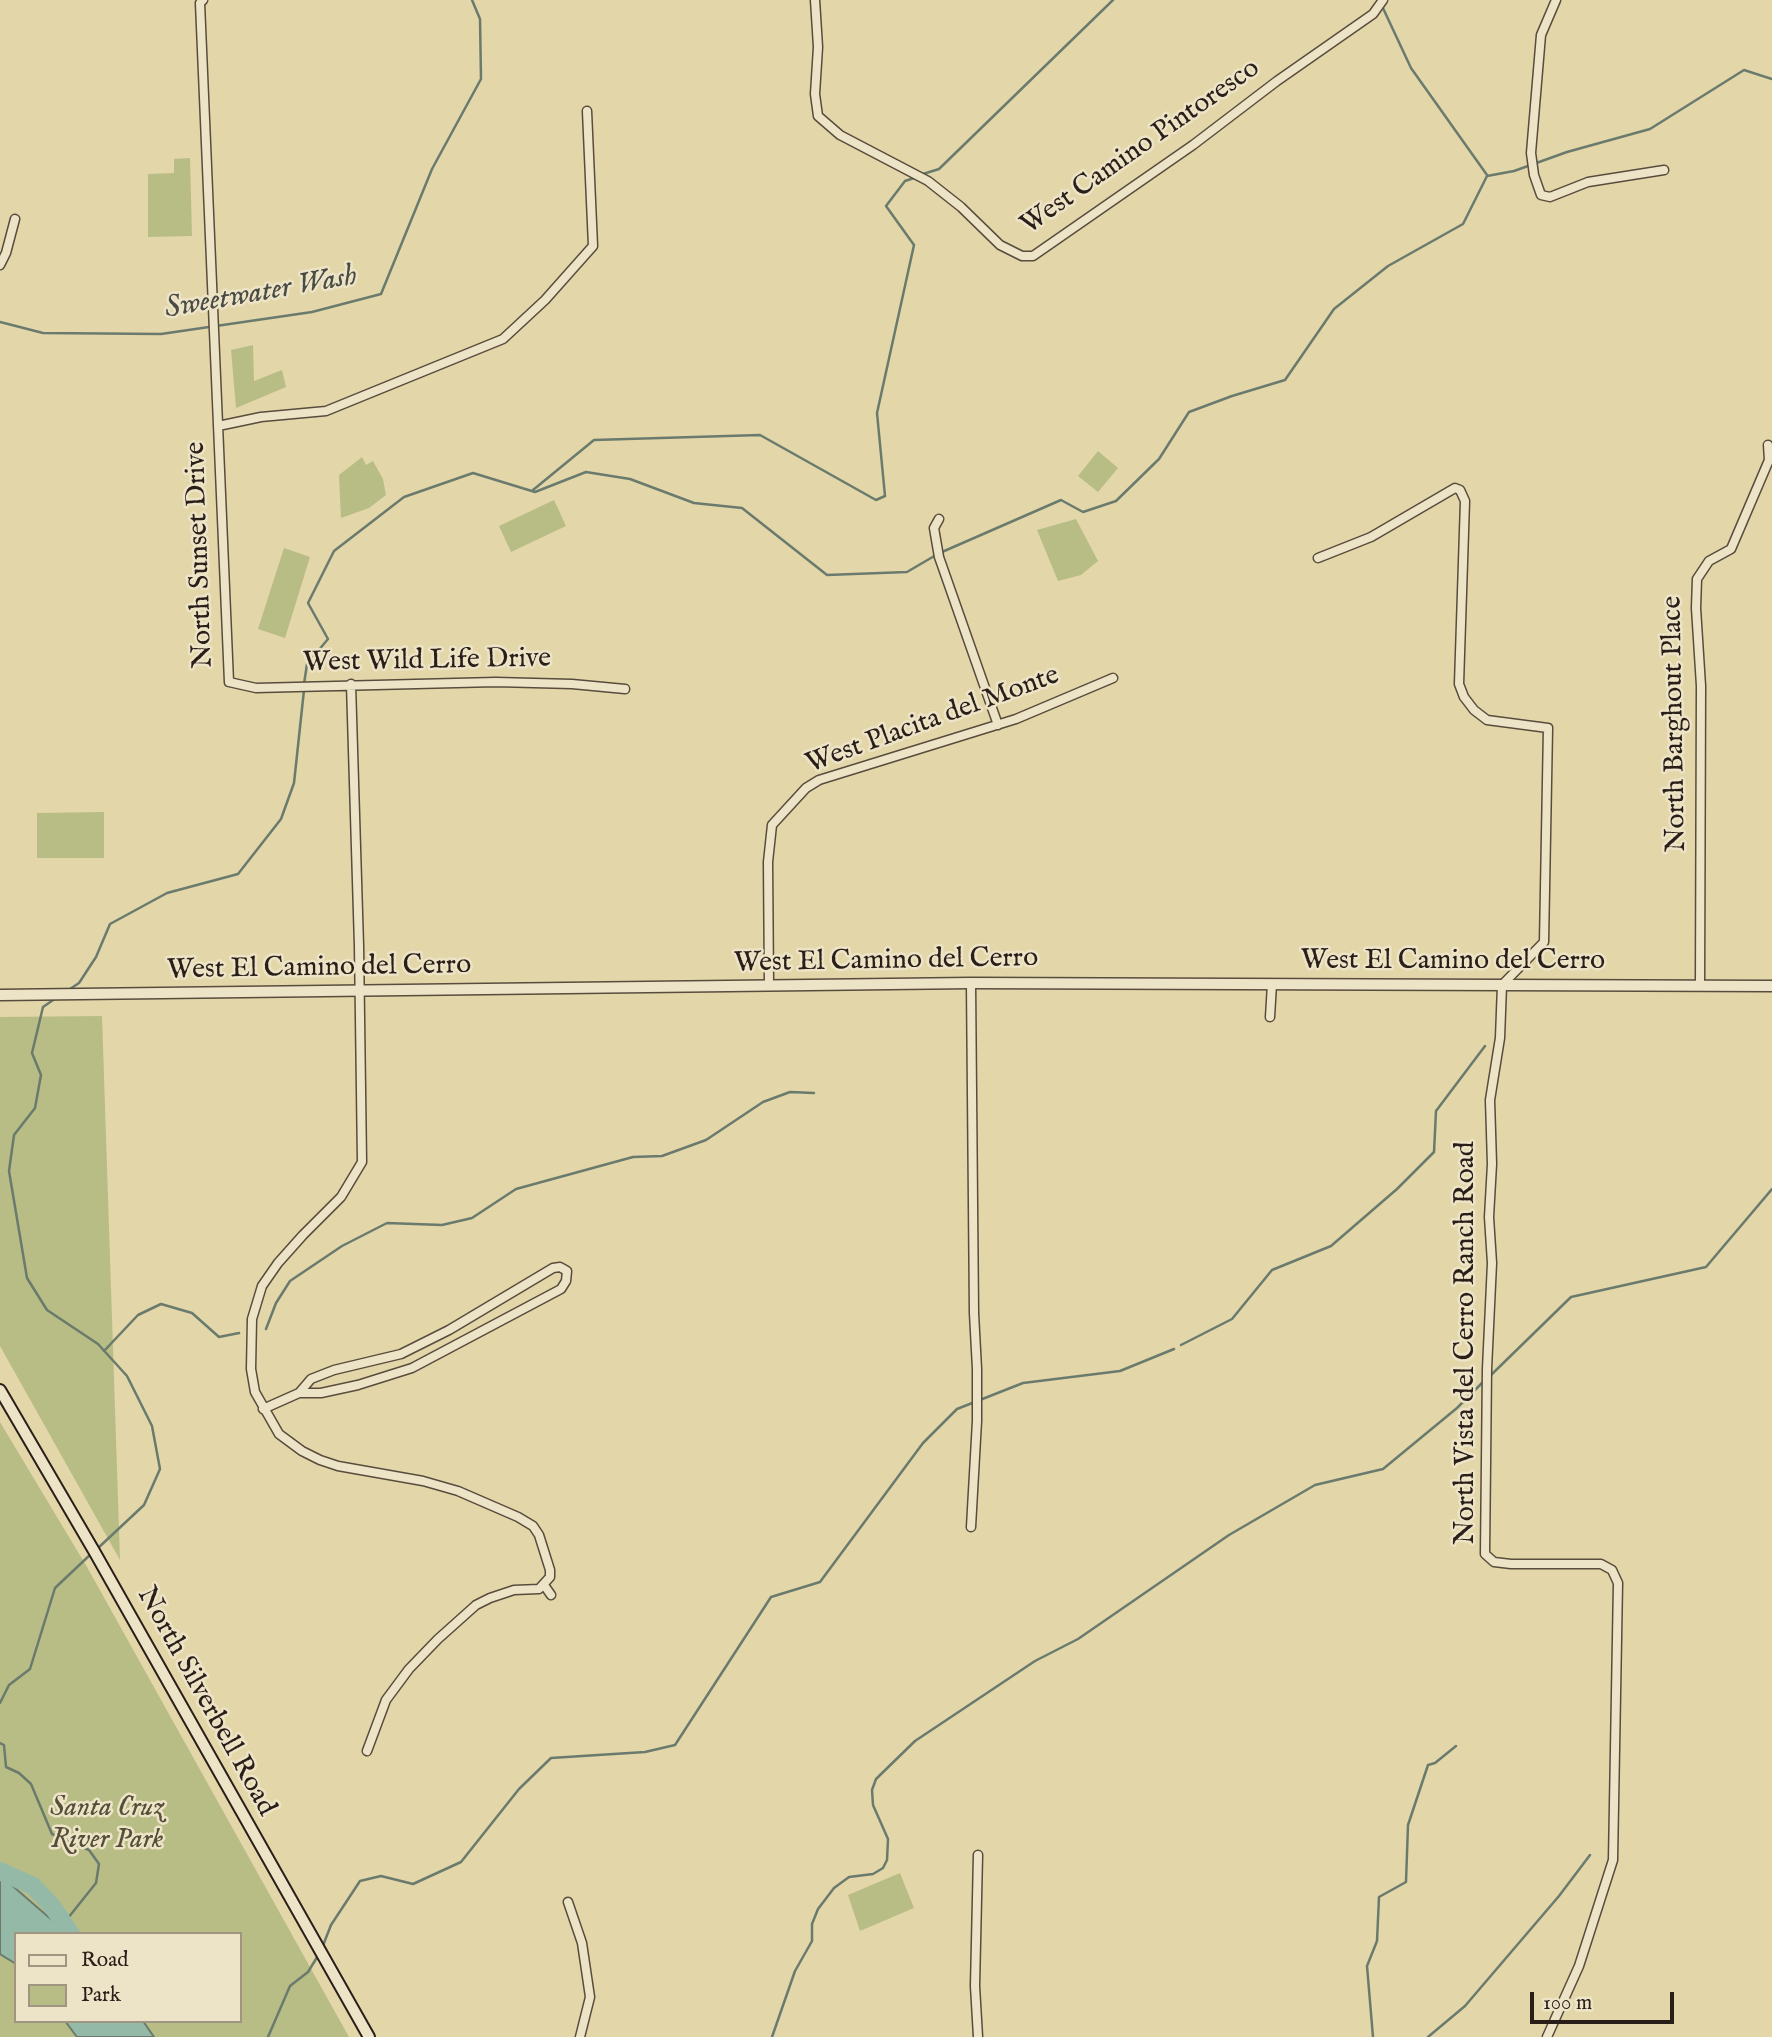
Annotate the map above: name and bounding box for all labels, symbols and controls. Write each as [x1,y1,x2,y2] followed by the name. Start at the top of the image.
[1015,53,1267,243] street label: West Camino Pintoresco
[162,259,360,329] water label: Sweetwater Wash
[180,441,222,669] street label: North Sunset Drive
[1657,596,1695,852] street label: North Barghout Place
[303,643,551,681] street label: West Wild Life Drive
[802,660,1064,782] street label: West Placita del Monte
[734,943,1038,981] street label: West El Camino del Cerro
[1301,945,1605,979] street label: West El Camino del Cerro
[167,950,471,988] street label: West El Camino del Cerro
[1450,1141,1484,1545] street label: North Vista del Cerro Ranch Road
[128,1582,282,1822] street label: North Silverbell Road
[50,1792,164,1858] park label: Santa Cruz River Park
[14,1932,242,2023] legend
[81,1947,128,1974] text: Road
[1534,1978,1678,2022] scale bar
[81,1982,121,2009] text: Park
[1543,1990,1592,2017] text: 100 m

